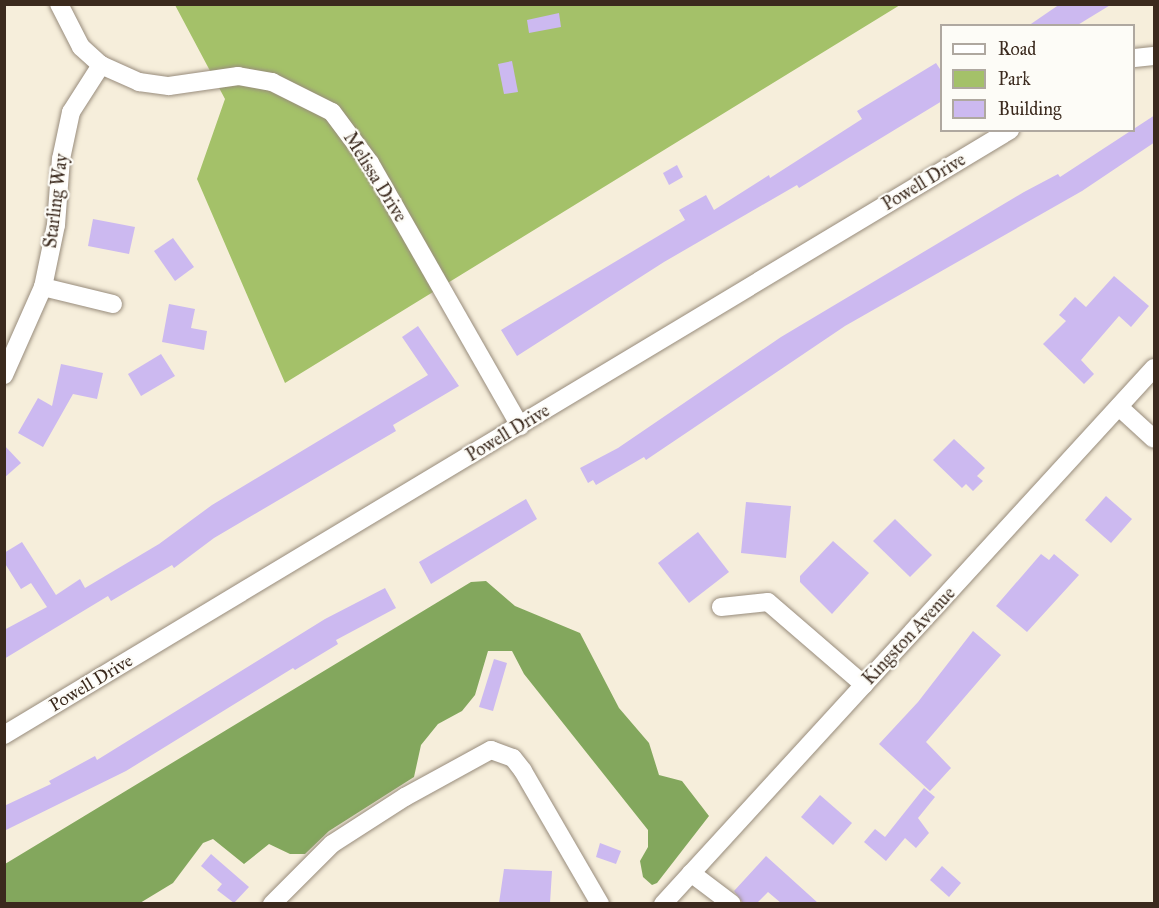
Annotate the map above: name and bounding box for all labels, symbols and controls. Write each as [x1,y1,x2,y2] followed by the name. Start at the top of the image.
[940,24,1135,132] legend
[998,38,1036,60] text: Road
[998,68,1031,90] text: Park
[998,98,1061,120] text: Building
[339,128,411,226] street label: Melissa Drive
[878,149,970,215] street label: Powell Drive
[40,153,72,249] street label: Starling Way
[462,400,554,466] street label: Powell Drive
[858,583,960,689] street label: Kingston Avenue
[45,650,137,716] street label: Powell Drive

